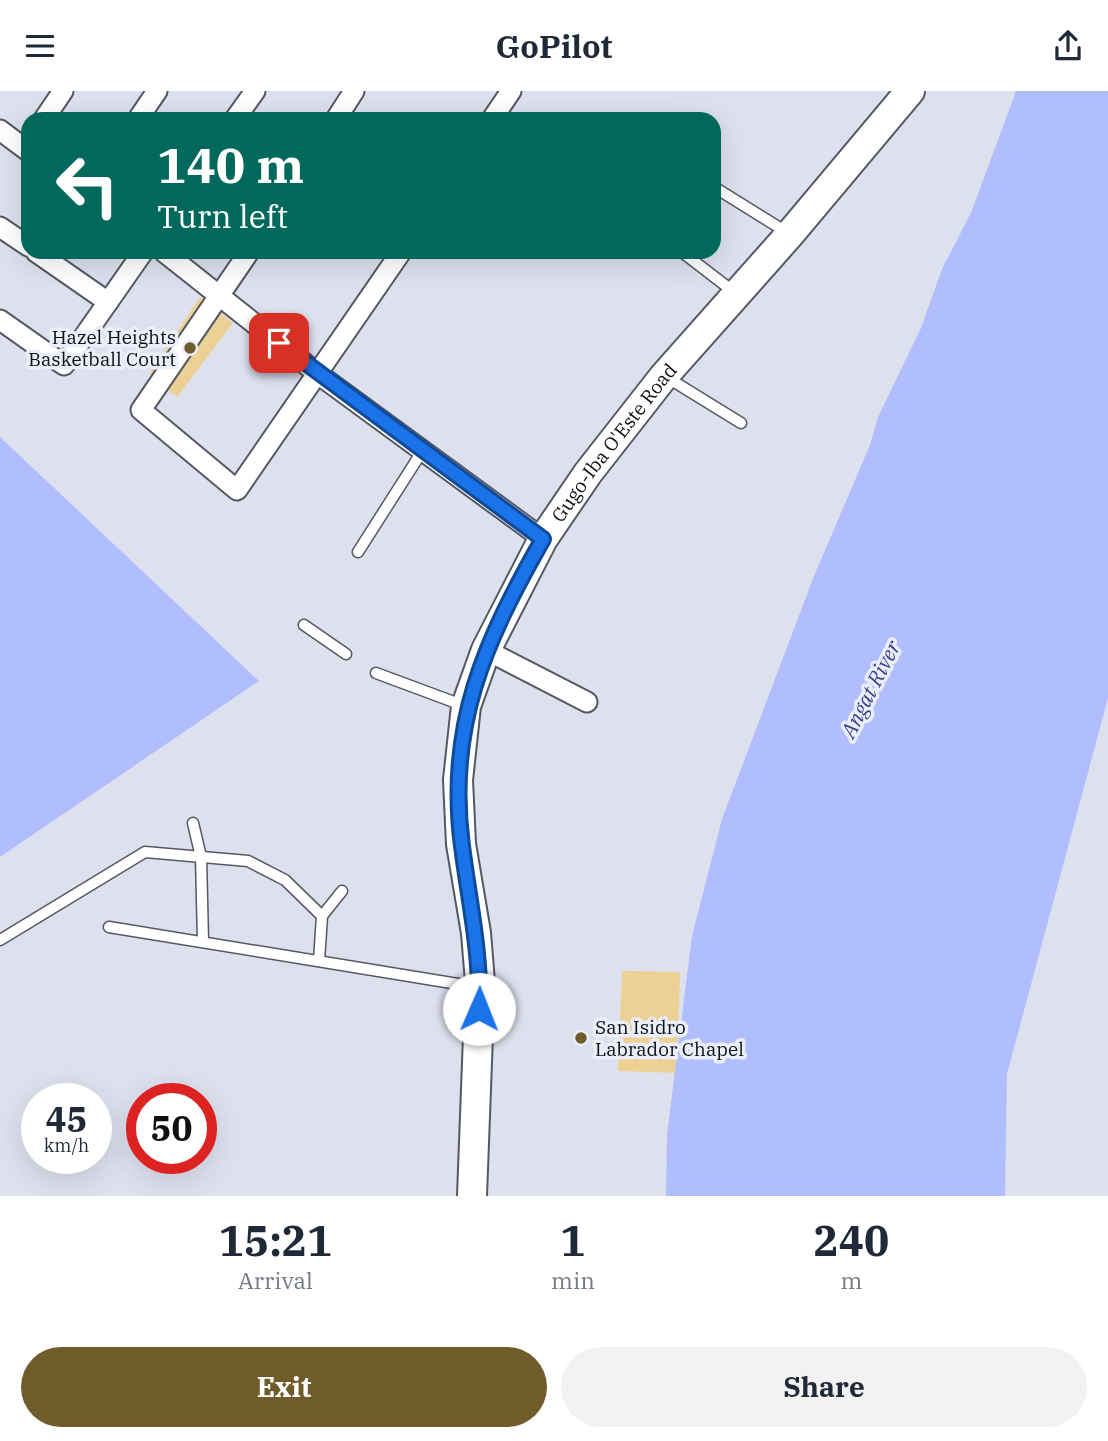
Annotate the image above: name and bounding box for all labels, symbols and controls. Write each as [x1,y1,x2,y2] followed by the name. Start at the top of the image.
[496,25,612,67] text: GoPilot
[21,27,59,65] icon: menu
[1049,27,1087,65] icon: share
[157,133,304,196] text: 140 m
[42,140,133,231] icon: left
[157,195,288,237] text: Turn left
[249,313,309,373] pin
[260,324,298,362] icon: arrive
[28,325,176,371] place label: Hazel Heights Basketball Court
[182,340,198,356] marker: Hazel Heights Basketball Court
[546,358,682,527] street label: Gugo-Iba O'Este Road
[833,635,907,744] water label: Angat River
[442,972,516,1046] position arrow
[595,1015,744,1061] place label: San Isidro Labrador Chapel
[573,1030,589,1046] marker: San Isidro Labrador Chapel
[126,1083,217,1174] speed limit sign: 50
[45,1096,88,1142] text: 45
[44,1134,89,1157] text: km/h
[219,1213,332,1268] text: 15:21
[560,1213,586,1268] text: 1
[814,1213,889,1268] text: 240
[238,1265,313,1295] text: Arrival
[551,1265,595,1295] text: min
[840,1265,862,1295] text: m
[21,1347,547,1427] button: Exit
[561,1347,1087,1427] button: Share

